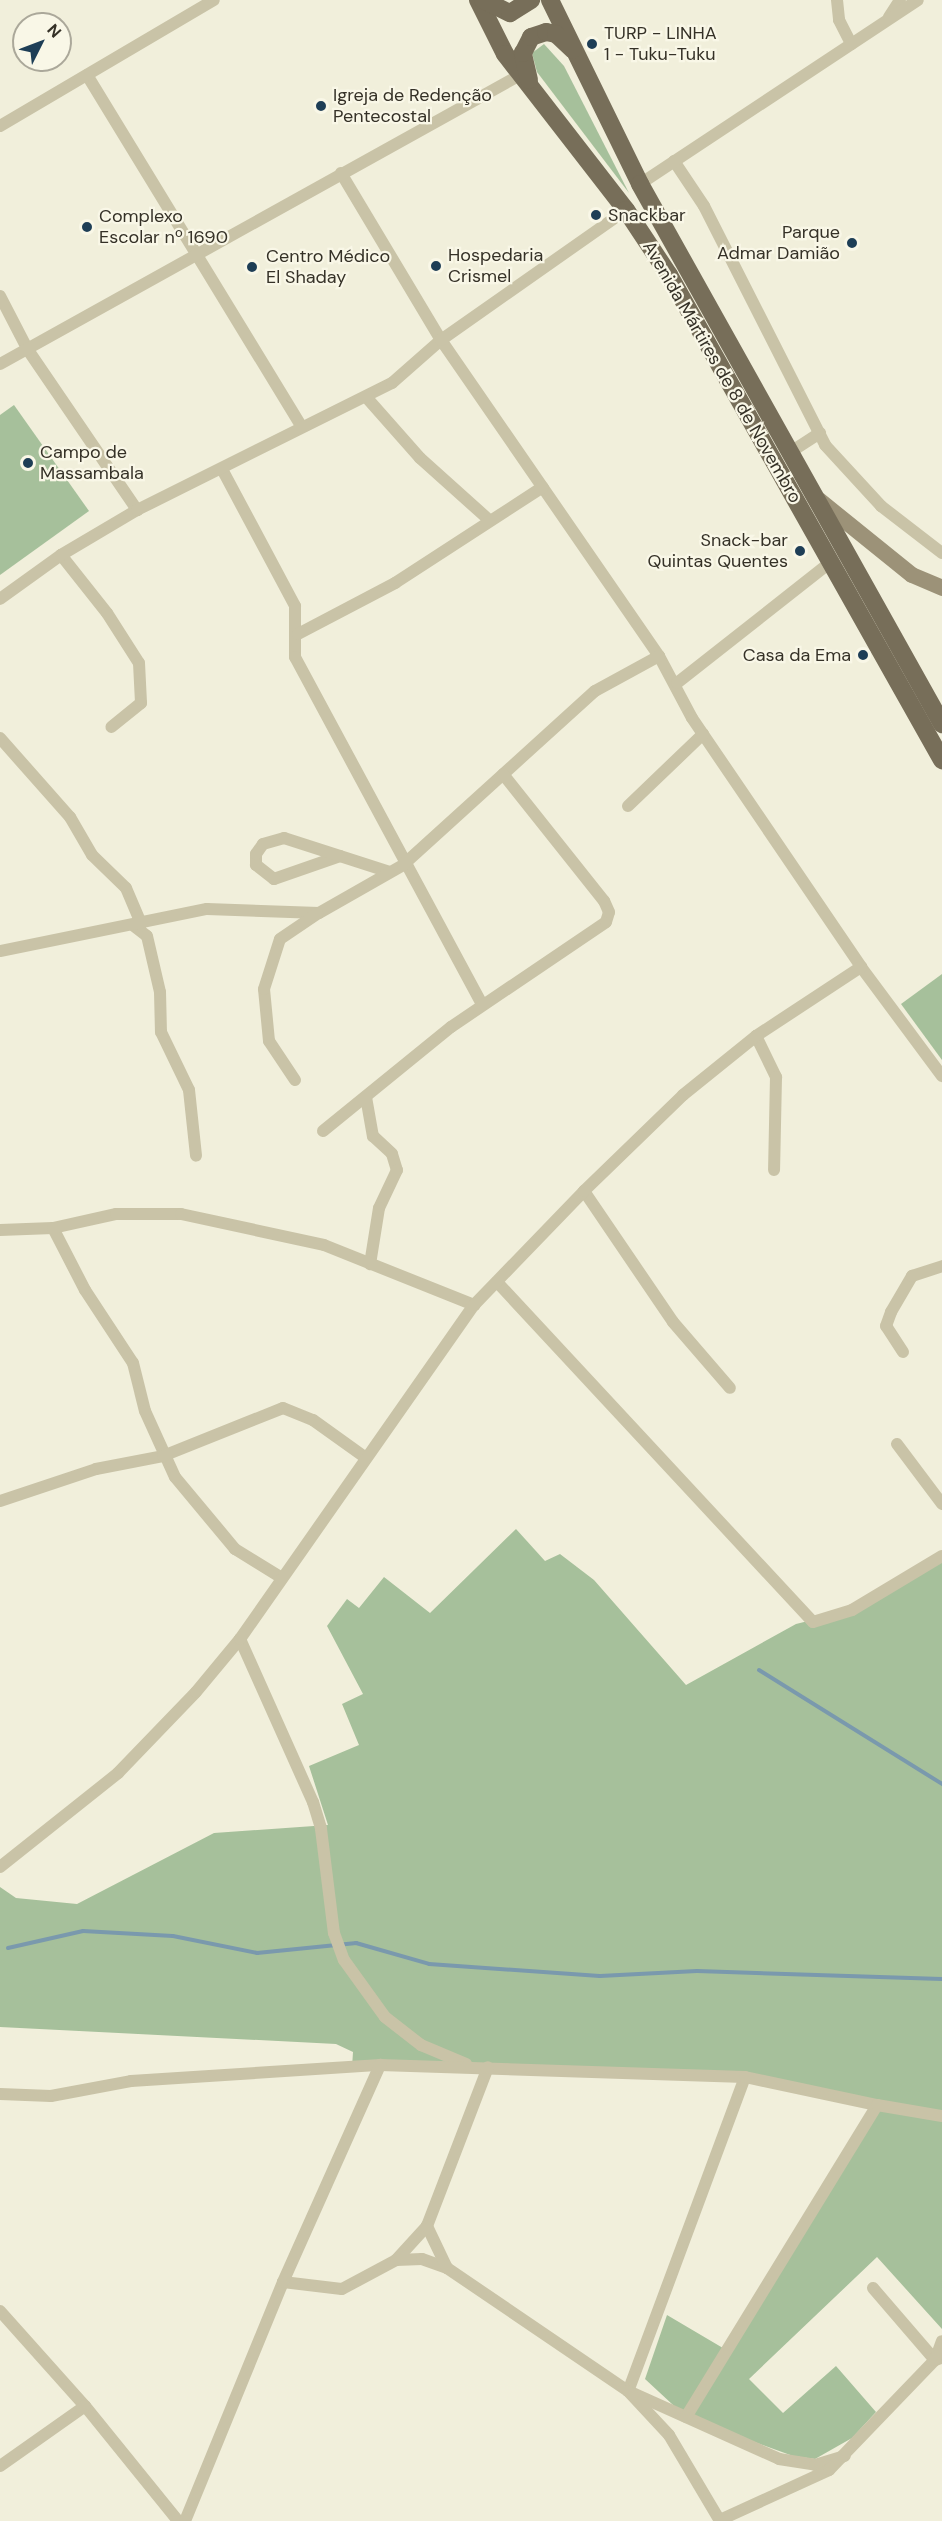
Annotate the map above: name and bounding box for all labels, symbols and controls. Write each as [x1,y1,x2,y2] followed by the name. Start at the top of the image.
[12,12,72,72] north arrow
[43,20,66,42] text: N
[604,23,717,66] place label: TURP - LINHA 1 - Tuku-Tuku
[585,37,599,51] marker: TURP - LINHA 1 - Tuku-Tuku
[333,85,492,128] place label: Igreja de Redenção Pentecostal
[314,99,328,113] marker: Igreja de Redenção Pentecostal
[608,204,686,226] place label: Snackbar
[99,206,228,248] place label: Complexo Escolar nº 1690
[589,208,603,222] marker: Snackbar
[80,220,94,234] marker: Complexo Escolar nº 1690
[717,222,840,264] place label: Parque Admar Damião
[845,236,859,250] marker: Parque Admar Damião
[638,237,806,507] street label: Avenida Mártires de 8 de Novembro
[448,245,543,288] place label: Hospedaria Crismel
[266,246,390,288] place label: Centro Médico El Shaday
[243,258,261,276] marker: Centro Médico El Shaday
[429,259,443,273] marker: Hospedaria Crismel
[40,442,144,484] place label: Campo de Massambala
[21,456,35,470] marker: Campo de Massambala
[648,530,788,572] place label: Snack-bar Quintas Quentes
[793,544,807,558] marker: Snack-bar Quintas Quentes
[743,644,851,666] place label: Casa da Ema
[856,648,870,662] marker: Casa da Ema

